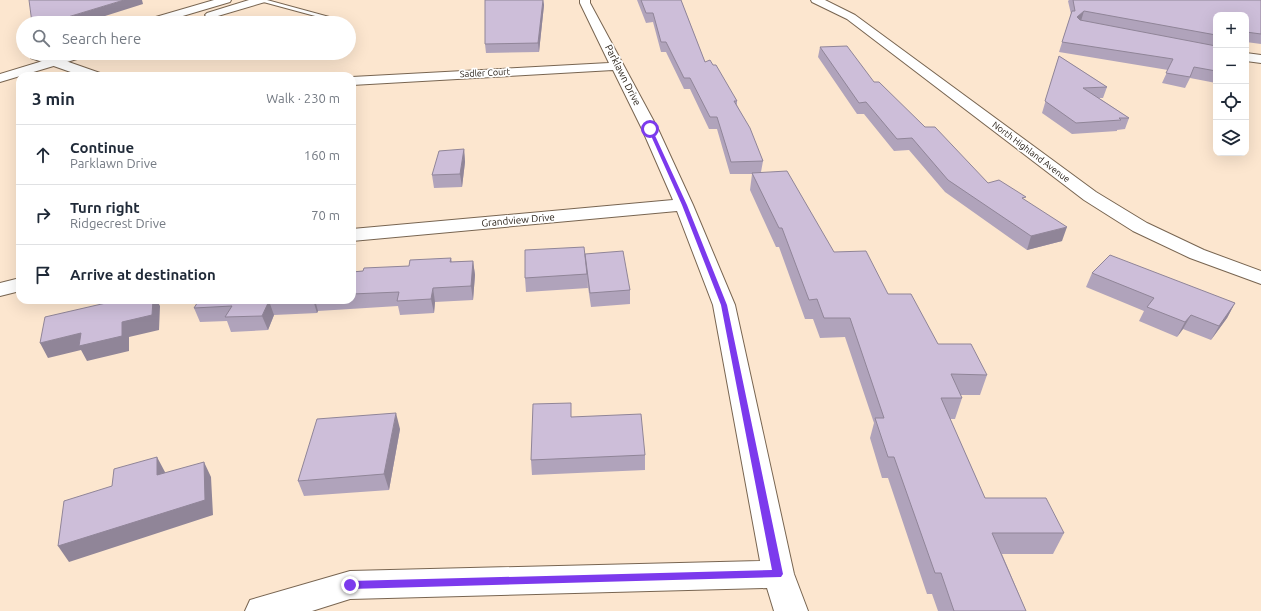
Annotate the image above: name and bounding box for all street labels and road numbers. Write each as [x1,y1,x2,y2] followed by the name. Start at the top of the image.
[603,43,643,107] street label: Parklawn Drive
[460,67,511,79] street label: Sadler Court
[990,120,1072,184] street label: North Highland Avenue
[481,211,555,229] street label: Grandview Drive

